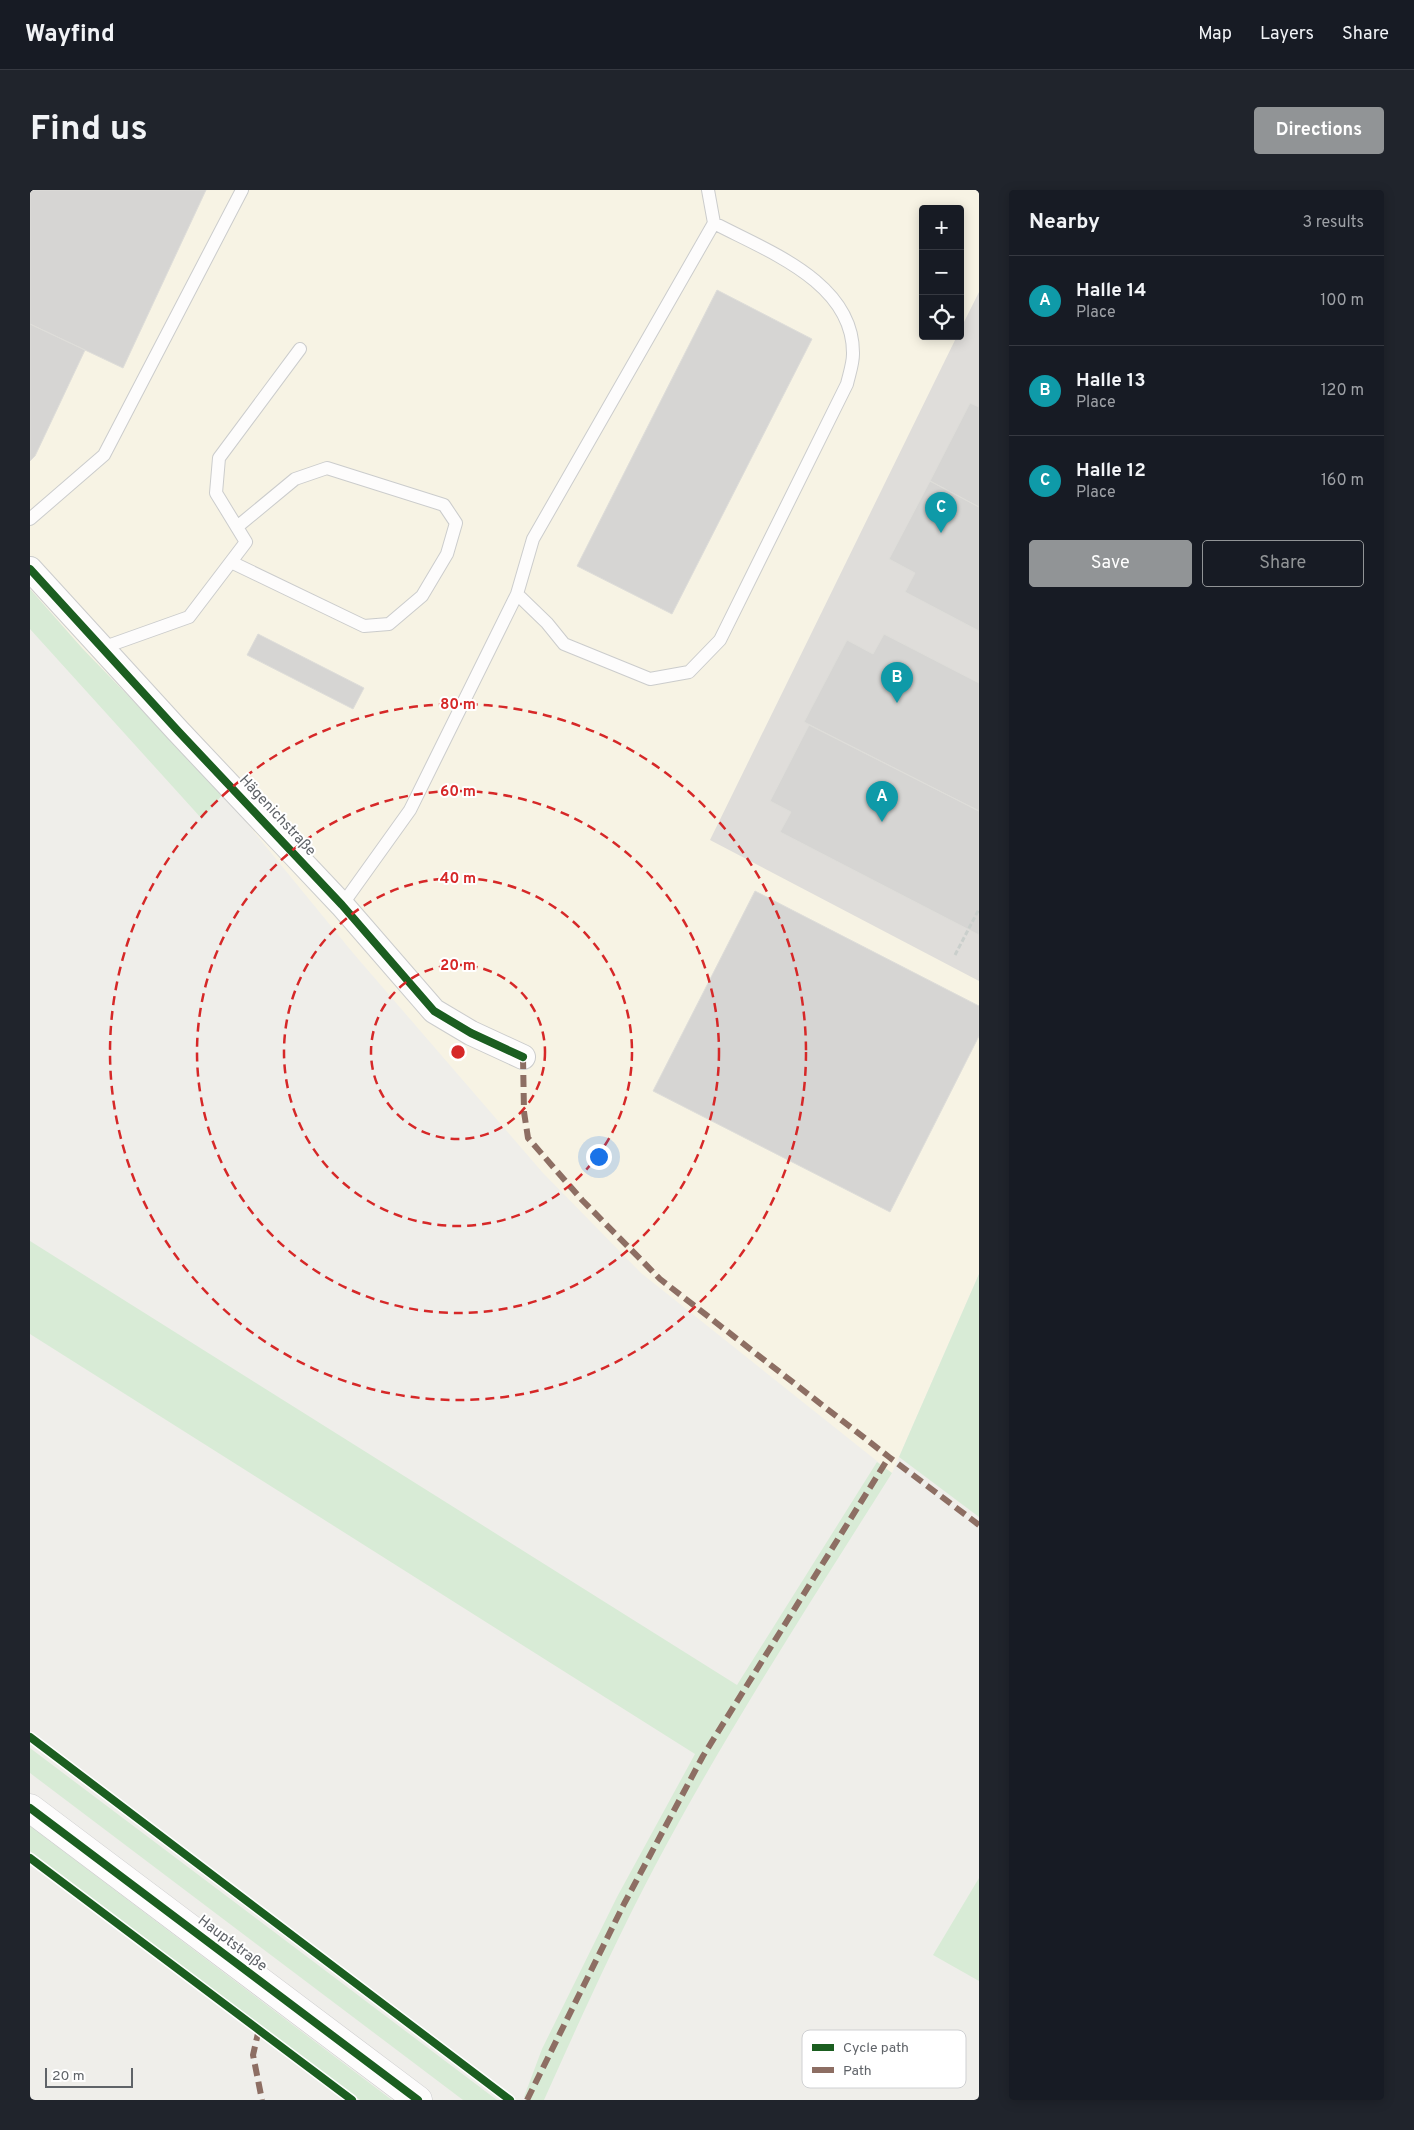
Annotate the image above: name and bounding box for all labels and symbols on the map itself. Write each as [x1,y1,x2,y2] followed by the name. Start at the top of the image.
[925,492,957,533] pin: C
[881,662,913,703] pin: B
[440,696,476,715] text: 80 m
[234,771,320,861] street label: Hägenichstraße
[866,781,898,822] pin: A
[440,783,476,802] text: 60 m
[440,870,476,889] text: 40 m
[440,957,476,976] text: 20 m
[449,1043,467,1061] centre of rings
[586,1144,612,1170] your location
[194,1912,270,1976] street label: Hauptstraße
[802,2030,966,2088] legend
[843,2040,909,2057] text: Cycle path
[843,2063,872,2080] text: Path
[45,2065,132,2088] scale bar

